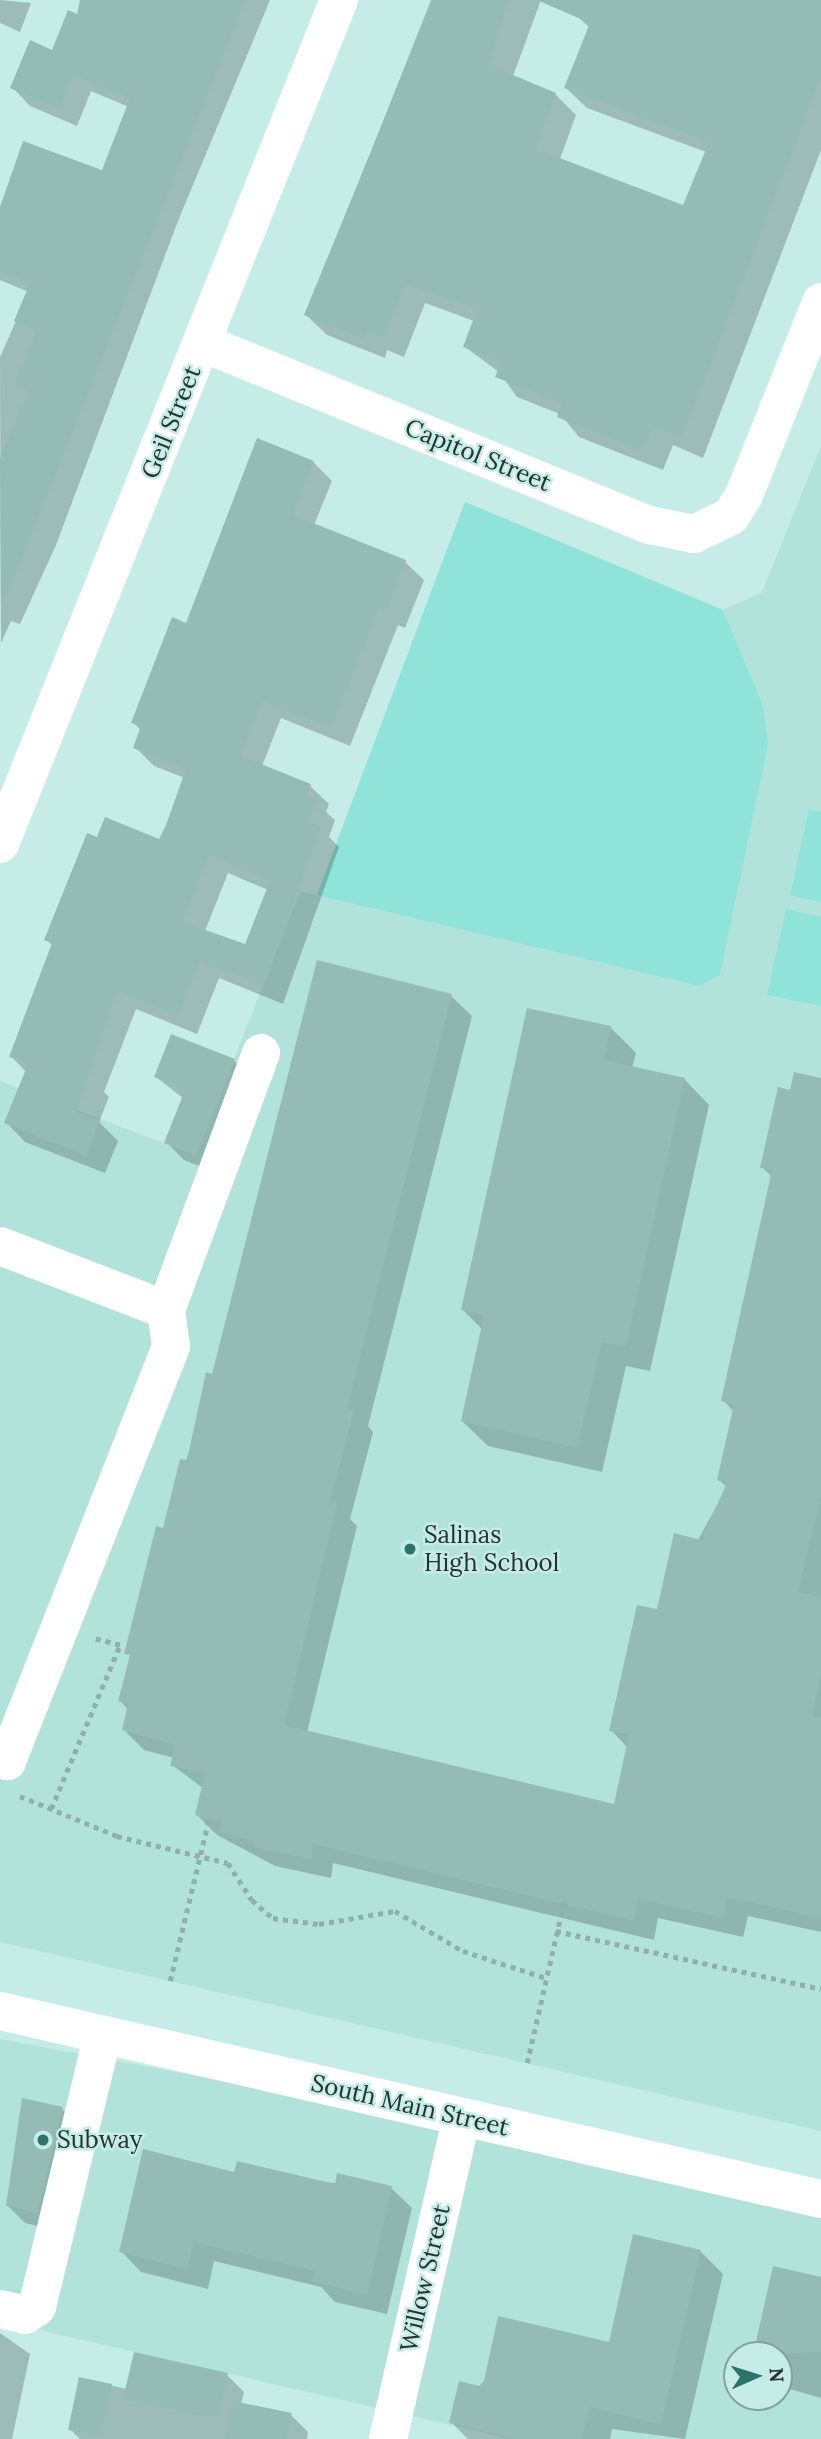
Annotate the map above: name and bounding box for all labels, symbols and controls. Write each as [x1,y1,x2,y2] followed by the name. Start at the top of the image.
[135,361,207,483] street label: Geil Street
[401,413,555,497] street label: Capitol Street
[424,1521,559,1577] place label: Salinas High School
[402,1541,418,1557] marker: Salinas High School
[308,2068,512,2142] street label: South Main Street
[57,2126,142,2154] place label: Subway
[35,2132,51,2148] marker: Subway
[394,2201,456,2355] street label: Willow Street
[723,2341,793,2411] north arrow
[765,2367,789,2383] text: N

